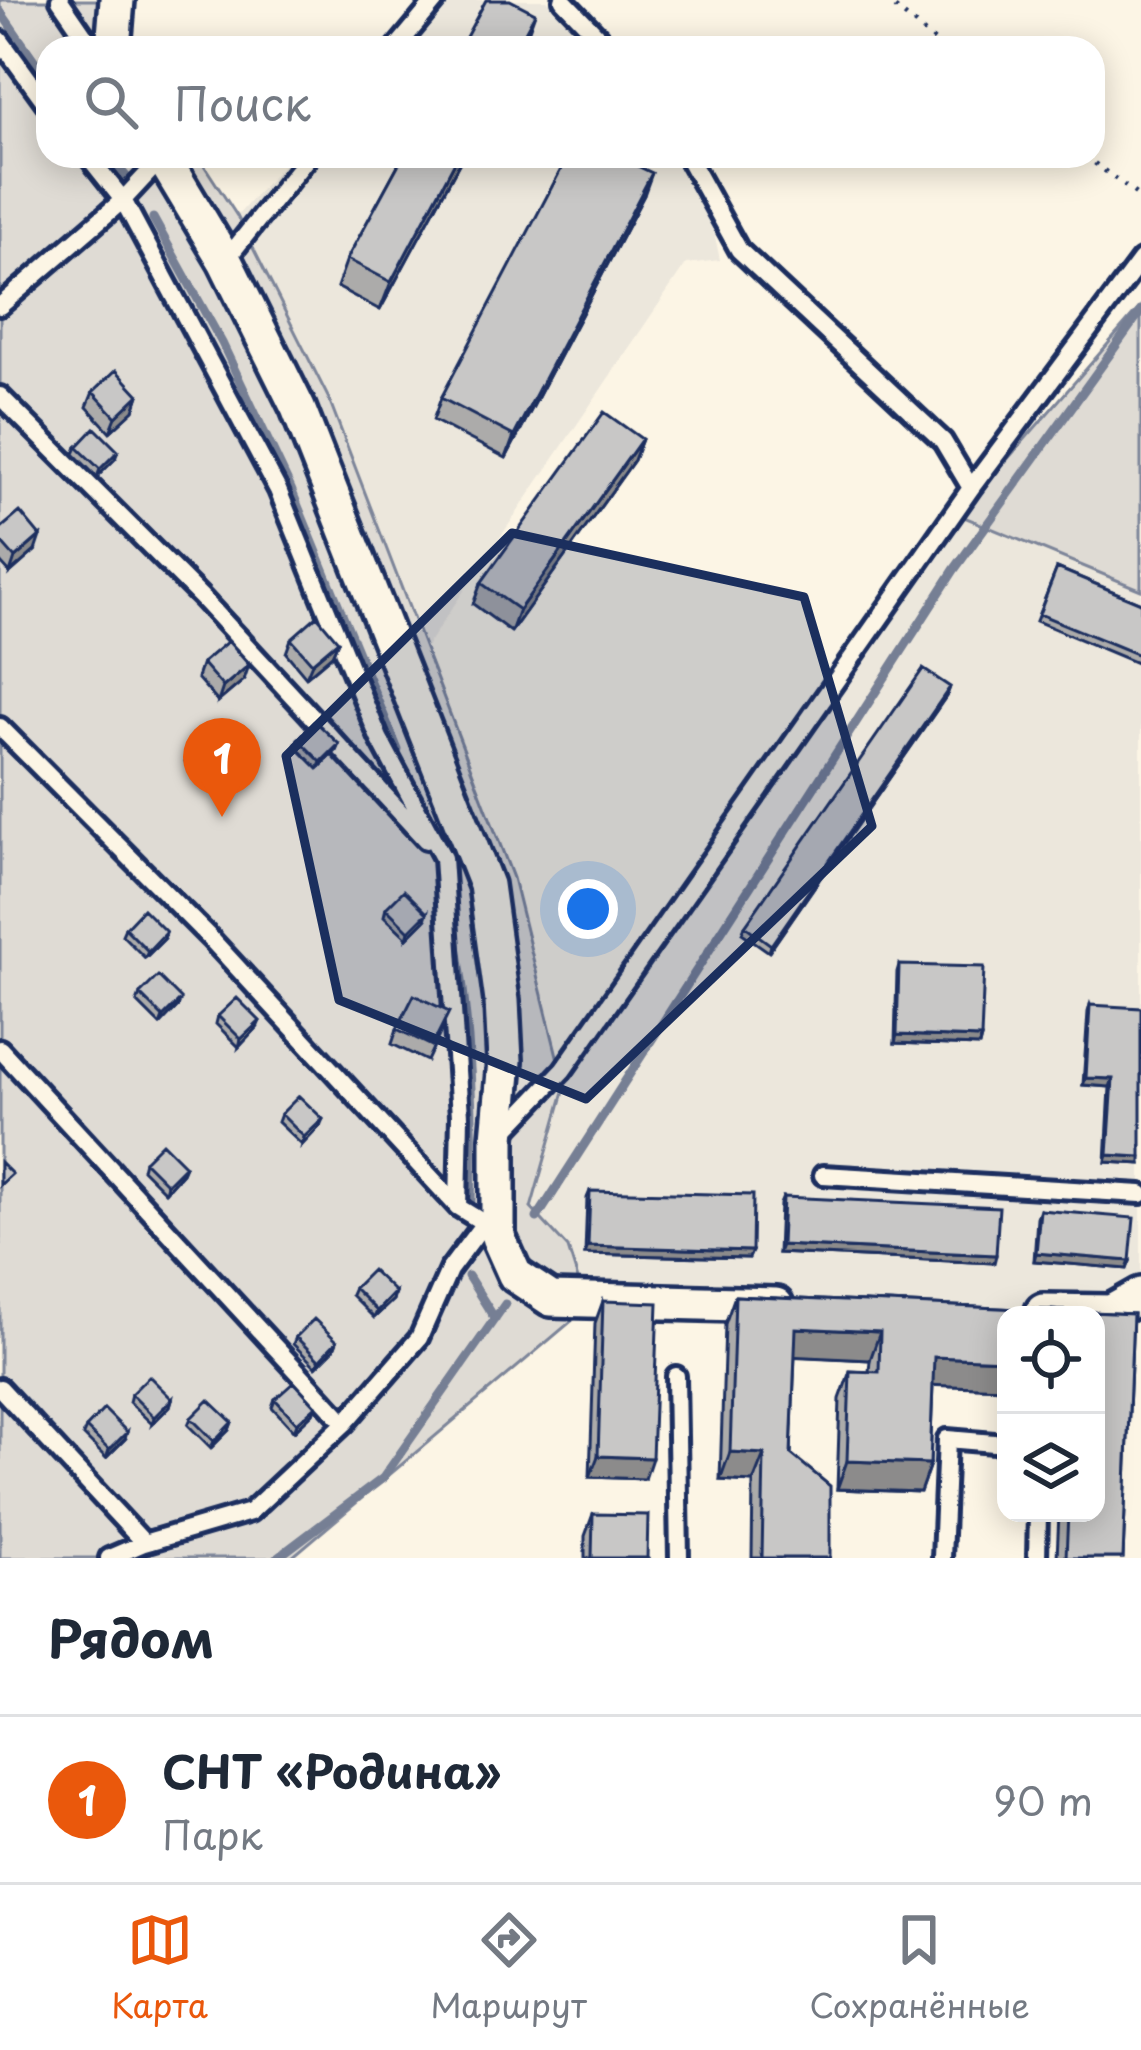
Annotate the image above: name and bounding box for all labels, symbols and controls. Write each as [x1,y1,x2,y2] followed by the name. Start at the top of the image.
[36,36,1105,168] search box
[174,68,311,136] text: Поиск
[78,69,144,135] icon: search
[183,718,261,817] pin: 1
[558,879,618,939] your location
[997,1306,1105,1522] map controls
[997,1306,1105,1414] button: locate
[997,1414,1105,1522] button: layers
[48,1598,214,1675] text: Рядом
[162,1736,501,1804] text: СНТ «Родина»
[78,1770,96,1829] text: 1
[993,1770,1093,1829] text: 90 m
[162,1804,263,1863] text: Парк
[111,1907,208,2029] tab: Карта
[431,1907,587,2029] tab: Маршрут
[809,1907,1030,2029] tab: Сохранённые

